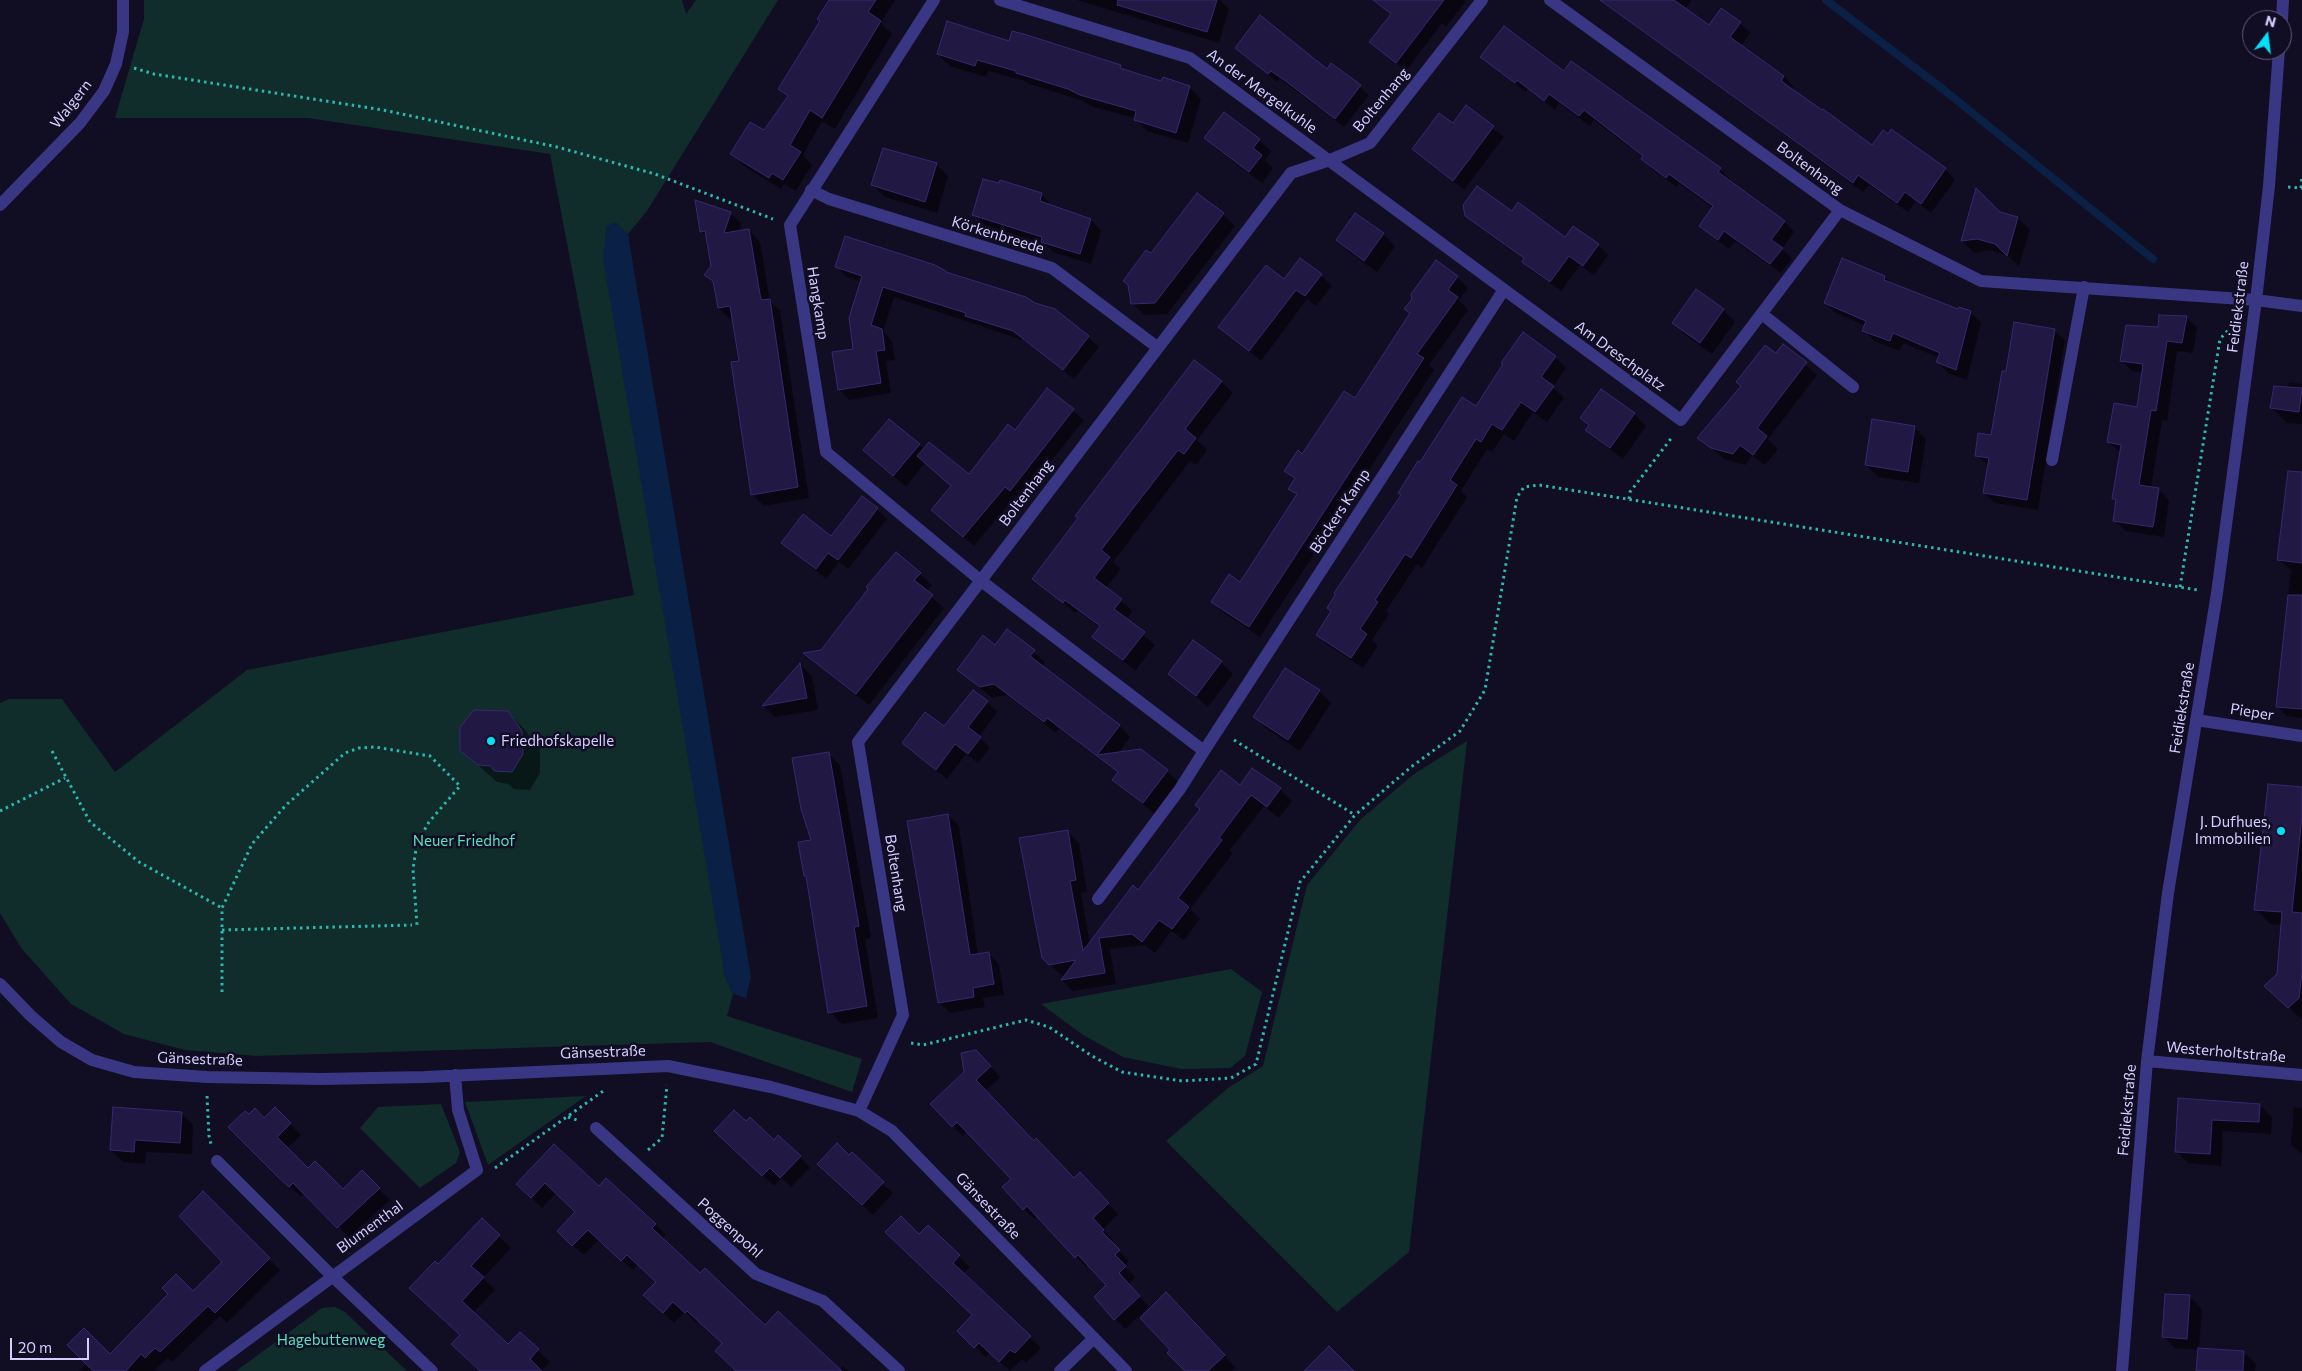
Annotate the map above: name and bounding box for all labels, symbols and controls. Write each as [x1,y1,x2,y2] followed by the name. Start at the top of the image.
[2242,10,2292,60] north arrow
[2263,11,2278,31] text: N
[1203,45,1321,137] street label: An der Mergelkuhle
[1349,64,1413,136] street label: Boltenhang
[46,76,96,132] street label: Walgern
[1773,138,1847,198] street label: Boltenhang
[950,212,1046,258] street label: Körkenbreede
[2223,260,2253,354] street label: Feidiekstraße
[803,265,833,341] street label: Hangkamp
[1571,317,1669,395] street label: Am Dreschplatz
[995,456,1057,530] street label: Boltenhang
[1306,465,1374,557] street label: Böckers Kamp
[2166,661,2198,755] street label: Feidiekstraße
[2229,700,2275,724] street label: Pieper
[501,732,614,750] place label: Friedhofskapelle
[485,735,497,747] marker: Friedhofskapelle
[2195,813,2271,848] place label: J. Dufhues, Immobilien
[2275,825,2287,837] marker: J. Dufhues, Immobilien
[413,832,515,850] park label: Neuer Friedhof
[881,833,911,913] street label: Boltenhang
[2165,1038,2287,1066] street label: Westerholtstraße
[560,1042,646,1062] street label: Gänsestraße
[157,1049,243,1069] street label: Gänsestraße
[2114,1063,2140,1157] street label: Feidiekstraße
[952,1169,1024,1243] street label: Gänsestraße
[694,1194,766,1262] street label: Poggenpohl
[333,1197,407,1257] street label: Blumenthal
[12,1328,91,1360] scale bar
[277,1331,385,1349] park label: Hagebuttenweg
[18,1338,52,1356] text: 20 m

